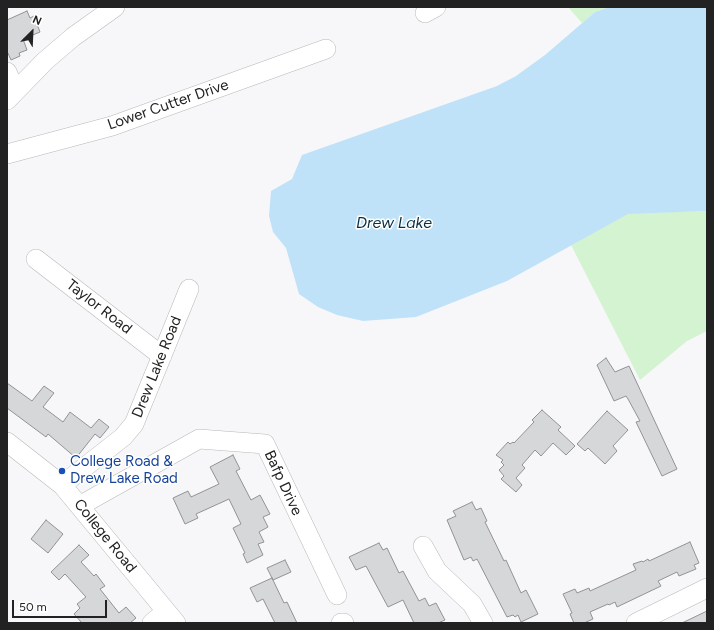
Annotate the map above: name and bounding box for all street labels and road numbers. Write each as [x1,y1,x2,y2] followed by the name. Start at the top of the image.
[105,76,231,134] street label: Lower Cutter Drive
[63,276,135,338] street label: Taylor Road
[128,314,186,420] street label: Drew Lake Road
[260,448,306,518] street label: Bafp Drive
[70,496,140,576] street label: College Road

